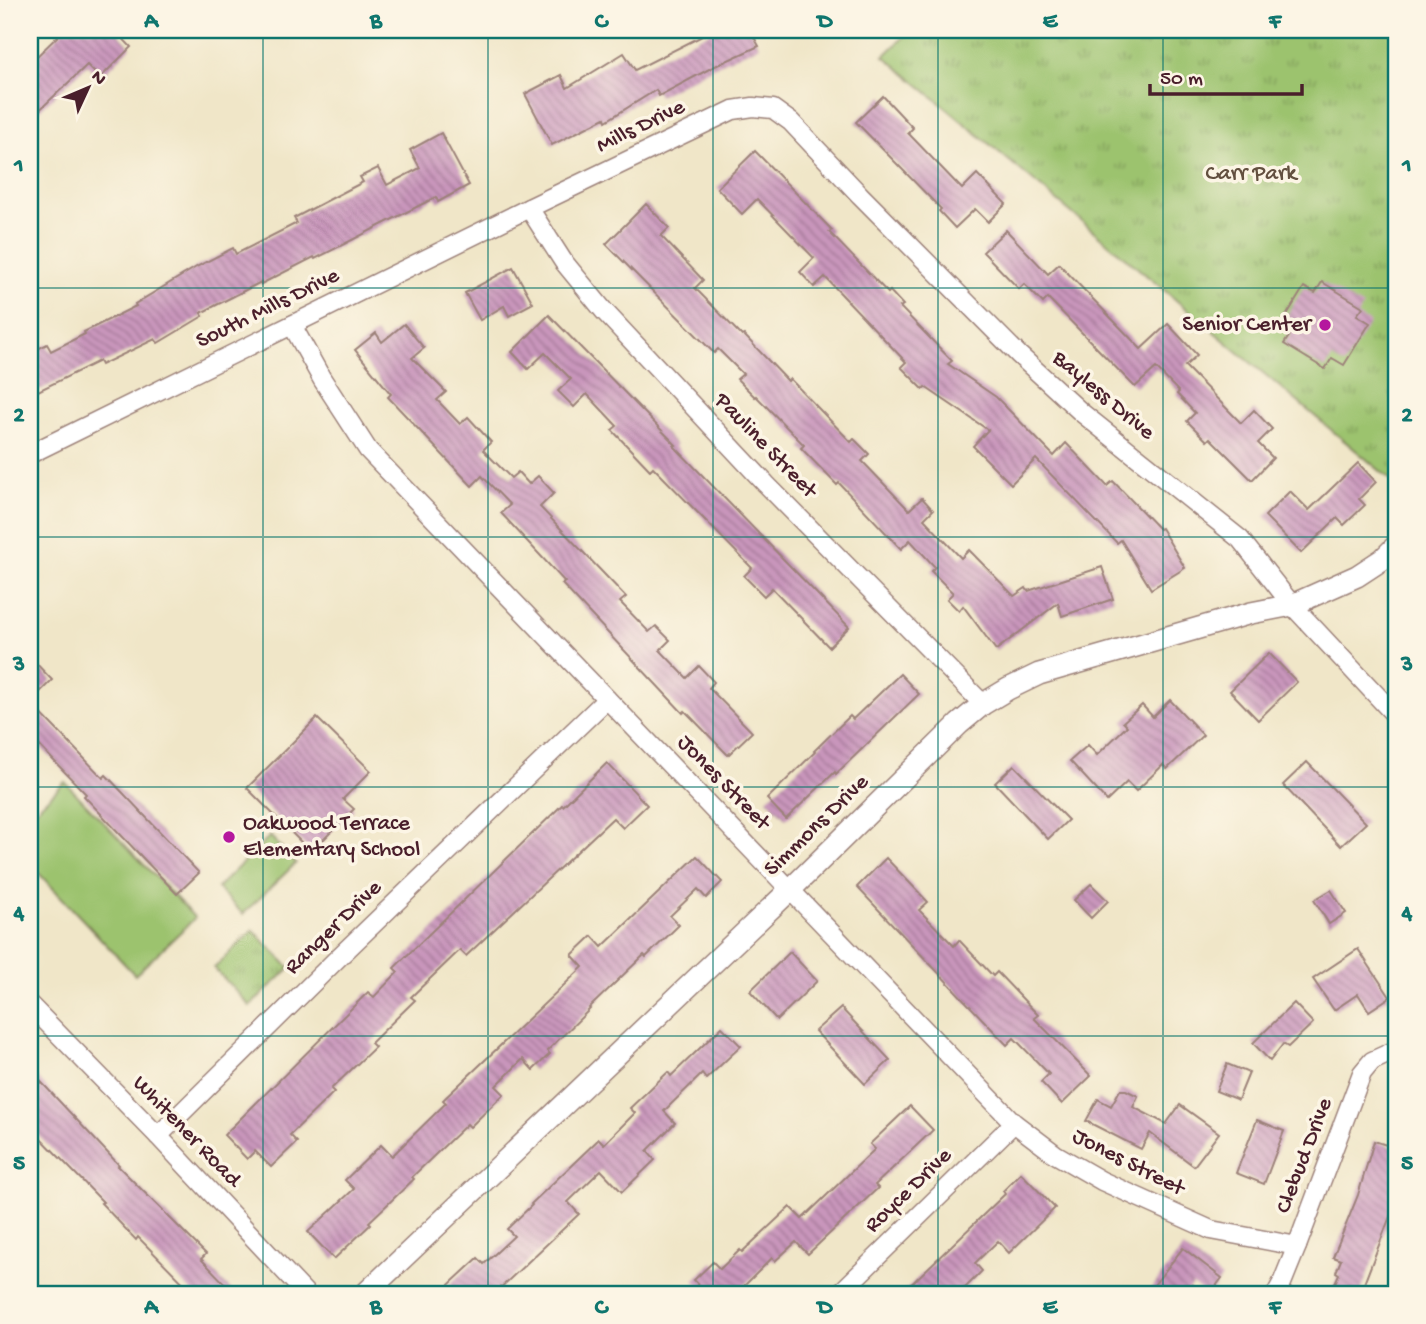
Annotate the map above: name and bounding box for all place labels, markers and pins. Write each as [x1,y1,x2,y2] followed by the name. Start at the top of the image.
[1182,312,1313,339] place label: Senior Center
[1317,317,1333,333] marker: Senior Center
[243,811,420,864] place label: Oakwood Terrace Elementary School
[221,829,237,845] marker: Oakwood Terrace Elementary School

